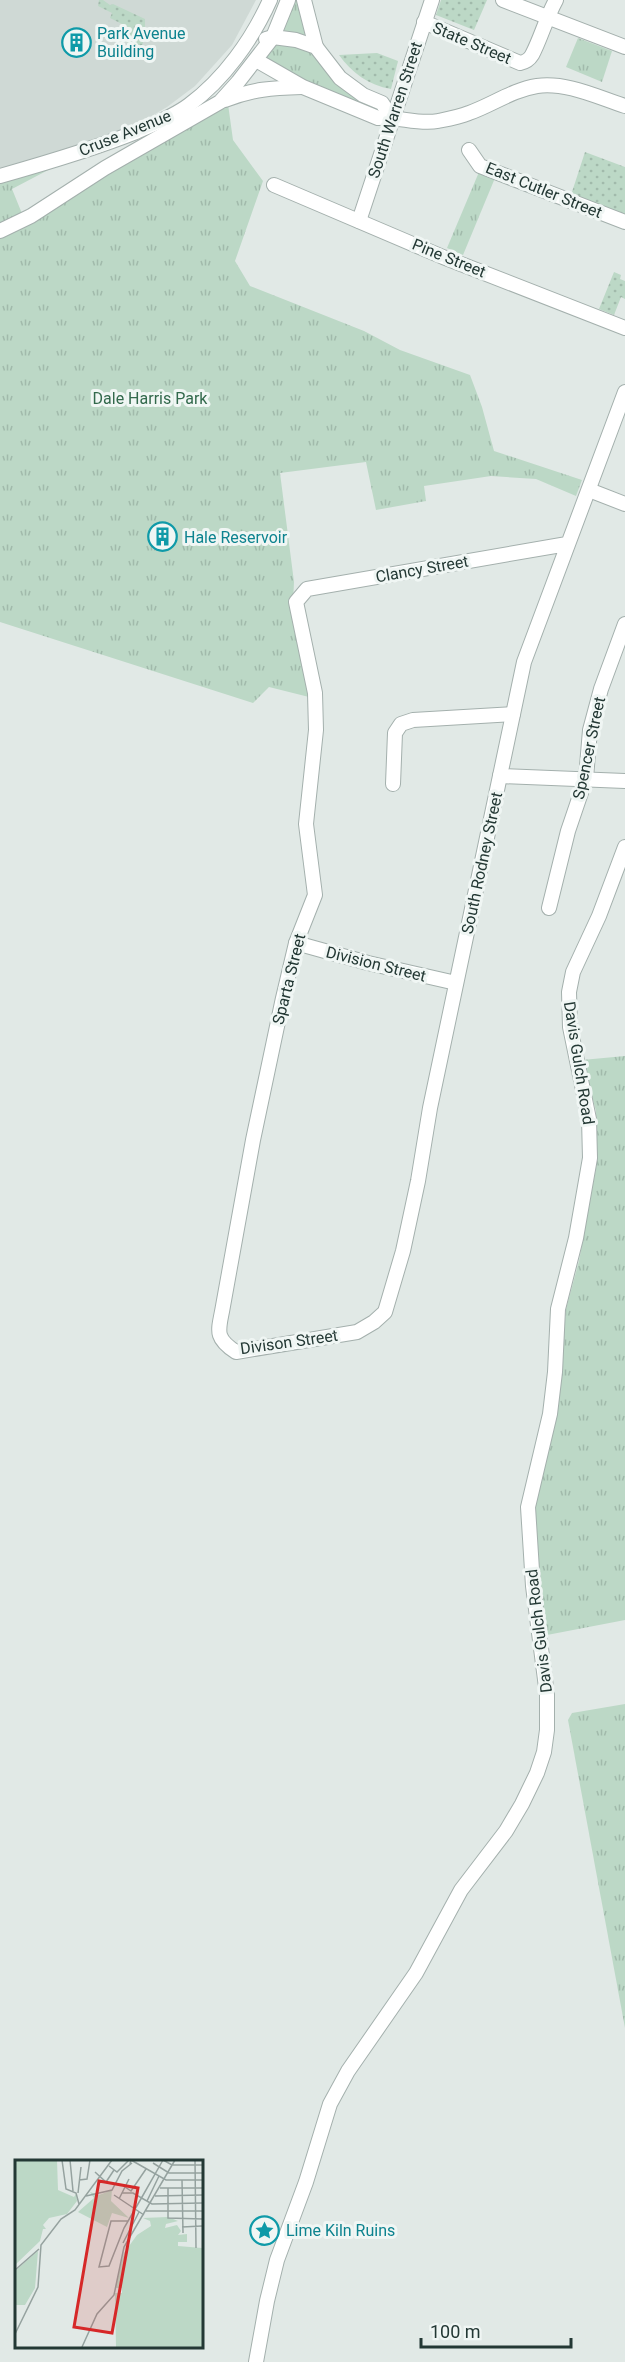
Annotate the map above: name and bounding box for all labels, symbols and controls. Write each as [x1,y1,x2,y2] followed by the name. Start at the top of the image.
[430,18,514,68] street label: State Street
[97,24,186,61] place label: Park Avenue Building
[60,26,92,58] building icon: Park Avenue Building
[364,39,426,181] street label: South Warren Street
[76,106,174,160] street label: Cruse Avenue
[483,158,605,222] street label: East Cutler Street
[410,235,488,281] street label: Pine Street
[93,389,208,408] park label: Dale Harris Park
[147,521,179,553] building icon: Hale Reservoir
[184,528,288,547] place label: Hale Reservoir
[374,551,470,587] street label: Clancy Street
[569,695,609,801] street label: Spencer Street
[458,790,506,936] street label: South Rodney Street
[269,932,309,1026] street label: Sparta Street
[324,942,428,986] street label: Division Street
[560,1000,598,1126] street label: Davis Gulch Road
[239,1326,339,1358] street label: Divison Street
[522,1568,556,1694] street label: Davis Gulch Road
[15,2160,202,2347] inset map
[249,2214,281,2246] place icon: Lime Kiln Ruins
[286,2221,395,2240] place label: Lime Kiln Ruins
[421,2311,571,2349] scale bar
[430,2321,481,2342] text: 100 m

